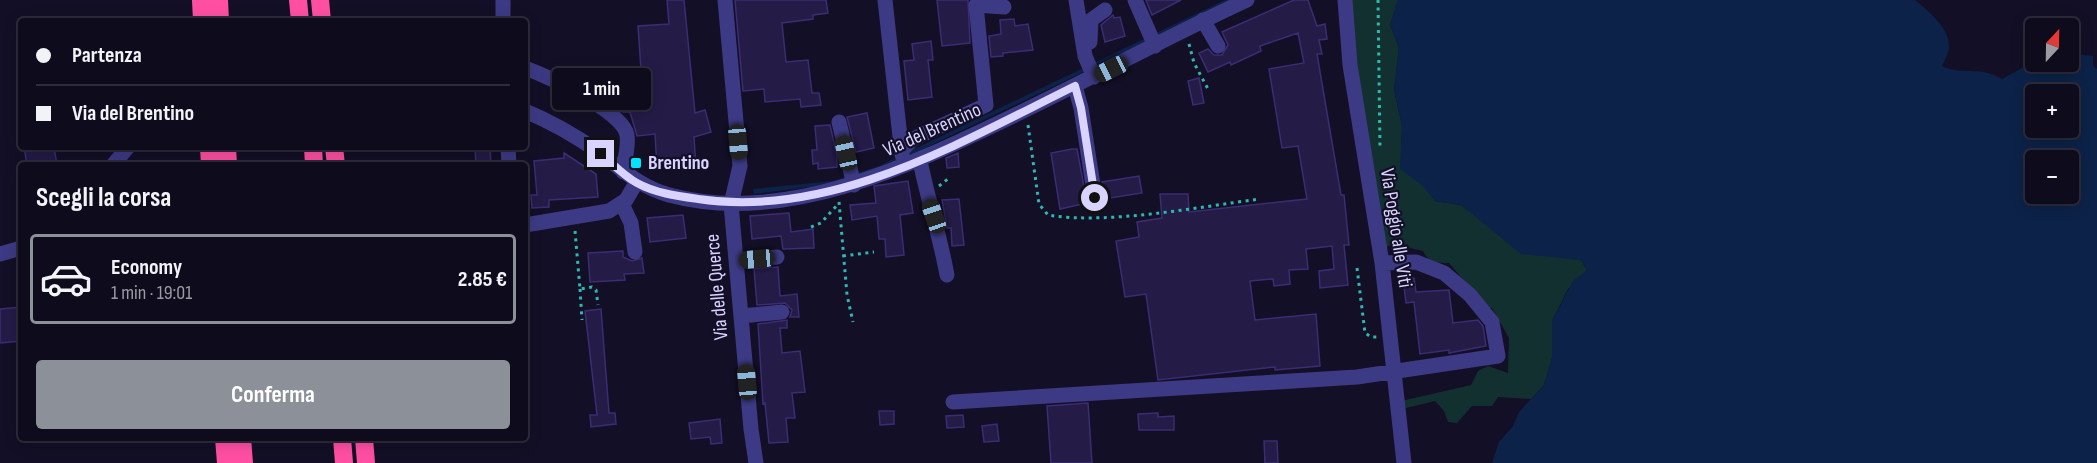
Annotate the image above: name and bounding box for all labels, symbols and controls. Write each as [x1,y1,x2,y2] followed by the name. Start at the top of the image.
[2025,18,2079,72] north arrow
[2025,18,2079,204] map controls
[72,42,142,69] text: Partenza
[1091,53,1131,85] car
[552,67,650,109] callout: 1 min
[583,77,620,101] text: 1 min
[2025,84,2079,138] button: +
[879,98,985,162] street label: Via del Brentino
[72,100,194,127] text: Via del Brentino
[727,123,749,161] car
[833,133,859,173] car
[587,140,614,167] route end
[2025,150,2079,204] button: −
[648,151,709,175] place label: Brentino
[629,156,643,170] marker: Brentino
[1375,167,1417,289] street label: Via Poggio alle Viti
[36,182,171,214] text: Scegli la corsa
[1081,184,1108,211] route start
[920,196,948,236] car
[700,233,734,341] street label: Via delle Querce
[738,248,776,270] car
[39,252,93,306] icon: car
[111,254,182,281] text: Economy
[458,266,507,293] text: 2.85 €
[111,281,192,305] text: 1 min · 19:01
[36,360,510,429] button: Conferma
[736,363,758,401] car

